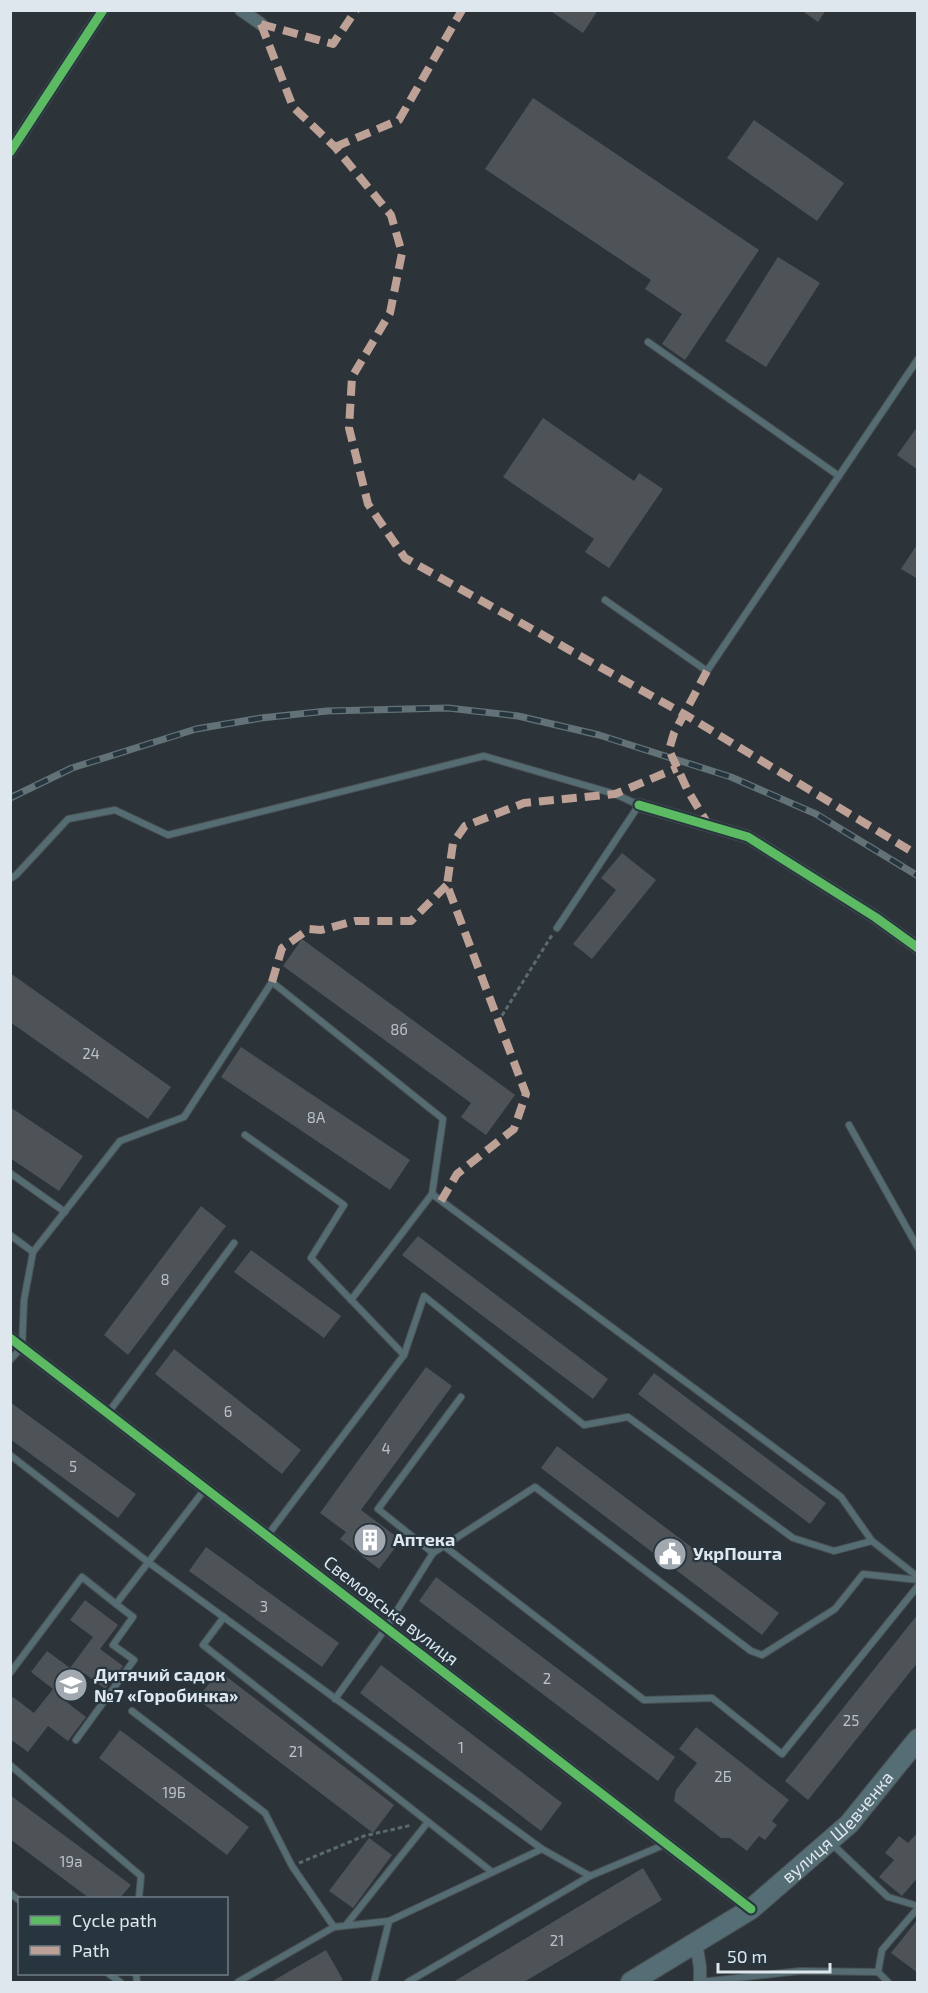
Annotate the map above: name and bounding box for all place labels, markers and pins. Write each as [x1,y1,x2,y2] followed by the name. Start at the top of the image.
[352,1522,388,1558] building icon: Аптека
[393,1528,455,1550] place label: Аптека
[652,1536,688,1572] public building icon: УкрПошта
[693,1542,782,1564] place label: УкрПошта
[94,1663,238,1706] place label: Дитячий садок №7 «Горобинка»
[53,1667,89,1703] school or university icon: Дитячий садок №7 «Горобинка»

